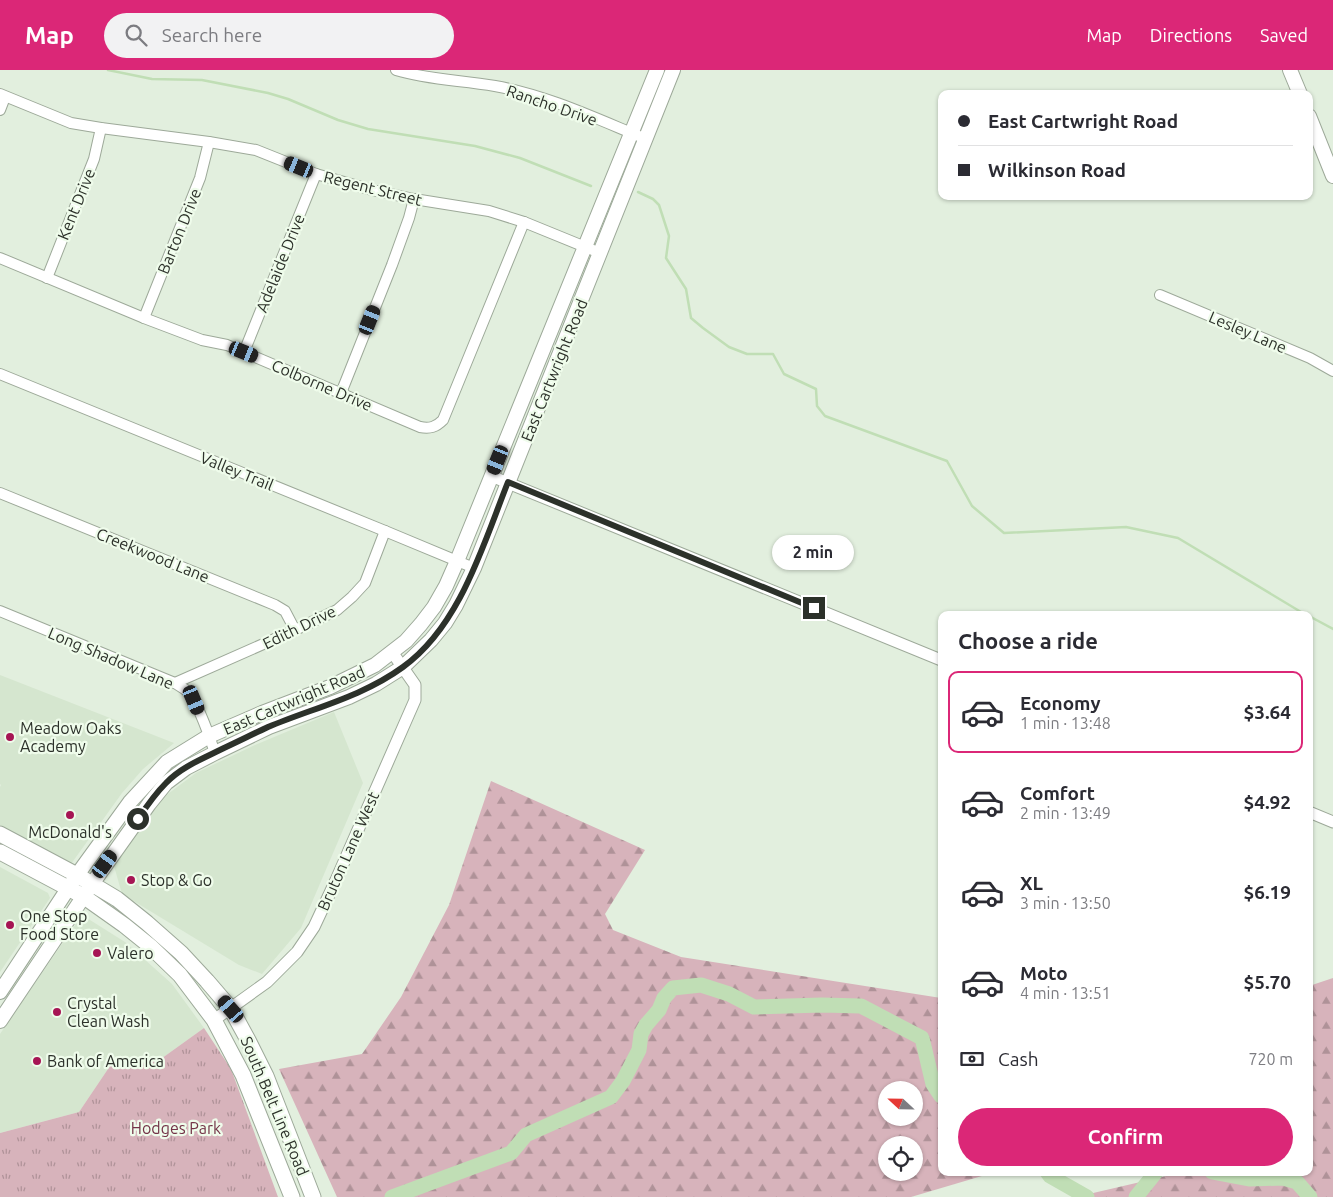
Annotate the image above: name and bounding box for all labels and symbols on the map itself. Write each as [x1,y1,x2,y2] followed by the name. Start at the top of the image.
[504,81,600,129] street label: Rancho Drive
[282,154,315,180] car
[54,166,98,242] street label: Kent Drive
[322,167,425,209] street label: Regent Street
[154,186,204,276] street label: Barton Drive
[252,211,308,315] street label: Adelaide Drive
[517,296,591,444] street label: East Cartwright Road
[357,303,382,337] car
[1206,308,1290,356] street label: Lesley Lane
[227,339,260,365] car
[269,356,375,414] street label: Colborne Drive
[485,443,510,477] car
[198,448,276,494] street label: Valley Trail
[94,524,212,586] street label: Creekwood Lane
[773,536,855,570] callout: 2 min
[803,597,825,619] route end
[260,602,338,652] street label: Edith Drive
[46,623,176,693] street label: Long Shadow Lane
[221,662,367,738] street label: East Cartwright Road
[181,683,206,717] car
[20,719,121,755] place label: Meadow Oaks Academy
[4,731,16,743] marker: Meadow Oaks Academy
[314,788,383,913] street label: Bruton Lane West
[127,808,149,830] route start
[64,809,76,821] marker: McDonald's
[28,823,112,841] place label: McDonald's
[90,847,119,881] car
[141,871,212,889] place label: Stop & Go
[125,874,137,886] marker: Stop & Go
[20,907,99,943] place label: One Stop Food Store
[4,919,16,931] marker: One Stop Food Store
[107,944,154,962] place label: Valero
[91,947,103,959] marker: Valero
[215,993,246,1025] car
[67,994,150,1030] place label: Crystal Clean Wash
[51,1006,63,1018] marker: Crystal Clean Wash
[237,1034,313,1178] street label: South Belt Line Road
[47,1052,164,1070] place label: Bank of America
[31,1055,43,1067] marker: Bank of America
[878,1081,922,1126] north arrow
[131,1119,221,1137] park label: Hodges Park

